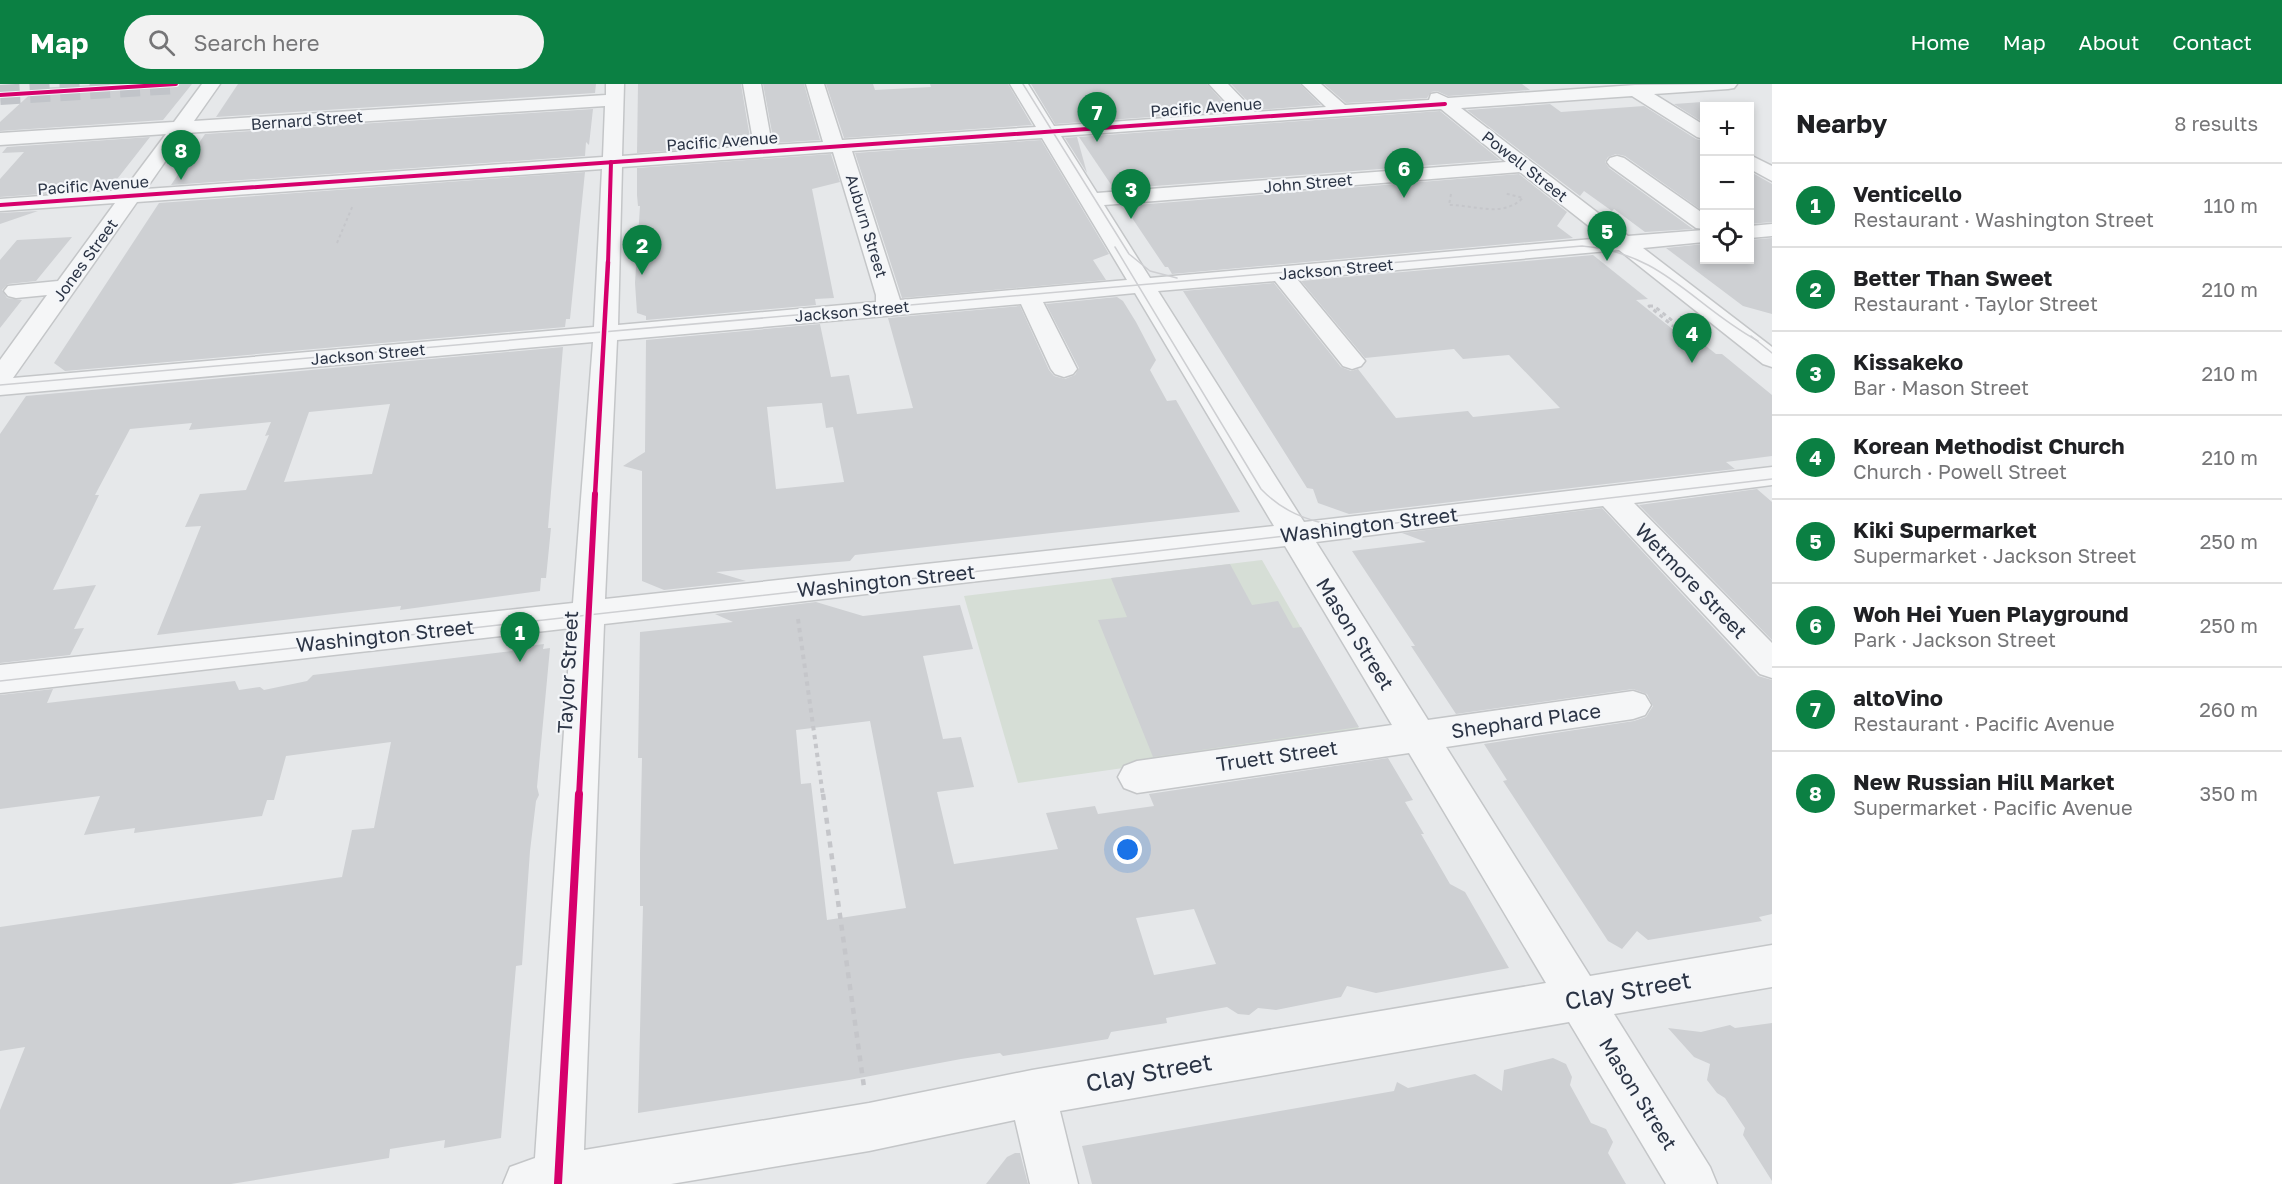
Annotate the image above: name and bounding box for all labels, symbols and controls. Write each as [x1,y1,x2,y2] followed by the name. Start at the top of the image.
[124,15,544,69] search box
[30,26,88,59] text: Map
[145,26,178,59] icon: search
[193,29,319,56] text: Search here
[1910,29,1970,55] text: Home
[2003,29,2046,55] text: Map
[2079,29,2139,55] text: About
[2172,29,2252,55] text: Contact
[1078,92,1116,142] pin: 7
[1150,93,1262,121] street label: Pacific Avenue
[1700,102,1754,264] map controls
[1700,102,1754,156] button: +
[250,106,364,134] street label: Bernard Street
[1796,108,1887,139] text: Nearby
[2174,111,2258,135] text: 8 results
[1478,126,1572,206] street label: Powell Street
[666,127,778,155] street label: Pacific Avenue
[162,130,201,180] pin: 8
[1384,148,1424,198] pin: 6
[1700,156,1754,210] button: −
[1263,169,1353,197] street label: John Street
[1112,170,1150,219] pin: 3
[37,171,149,199] street label: Pacific Avenue
[842,172,892,280] street label: Auburn Street
[1853,180,1962,207] text: Venticello
[1810,193,1821,217] text: 1
[2204,193,2258,217] text: 110 m
[1853,207,2154,231] text: Restaurant · Washington Street
[1700,210,1754,264] button: locate
[1588,212,1626,261] pin: 5
[48,215,122,305] street label: Jones Street
[622,226,662,275] pin: 2
[1278,254,1394,284] street label: Jackson Street
[1853,264,2052,291] text: Better Than Sweet
[1809,277,1822,301] text: 2
[2202,277,2258,301] text: 210 m
[1853,291,2098,315] text: Restaurant · Taylor Street
[794,296,910,326] street label: Jackson Street
[1672,314,1712,363] pin: 4
[310,339,426,369] street label: Jackson Street
[1853,348,1963,375] text: Kissakeko
[1809,361,1822,385] text: 3
[2202,361,2258,385] text: 210 m
[1853,375,2029,399] text: Bar · Mason Street
[1853,432,2125,459] text: Korean Methodist Church
[1809,445,1822,469] text: 4
[2202,445,2258,469] text: 210 m
[1853,459,2067,483] text: Church · Powell Street
[1279,501,1459,547] street label: Washington Street
[1853,516,2037,543] text: Kiki Supermarket
[1631,518,1753,643] street label: Wetmore Street
[1809,529,1822,553] text: 5
[2200,529,2258,553] text: 250 m
[1853,543,2137,567] text: Supermarket · Jackson Street
[796,559,976,601] street label: Washington Street
[1312,573,1400,694] street label: Mason Street
[1853,600,2129,627] text: Woh Hei Yuen Playground
[552,610,582,734] street label: Taylor Street
[500,612,540,662] pin: 1
[1809,613,1822,637] text: 6
[2200,613,2258,637] text: 250 m
[295,614,475,656] street label: Washington Street
[1853,627,2056,651] text: Park · Jackson Street
[1853,684,1943,711] text: altoVino
[1810,697,1821,721] text: 7
[2199,697,2258,721] text: 260 m
[1450,698,1602,742] street label: Shephard Place
[1853,711,2115,735] text: Restaurant · Pacific Avenue
[1215,735,1339,775] street label: Truett Street
[1853,768,2115,795] text: New Russian Hill Market
[1809,781,1822,805] text: 8
[2200,781,2258,805] text: 350 m
[1853,795,2133,819] text: Supermarket · Pacific Avenue
[1113,835,1142,864] your location
[1562,964,1693,1015] street label: Clay Street
[1595,1033,1683,1154] street label: Mason Street
[1083,1046,1214,1097] street label: Clay Street

